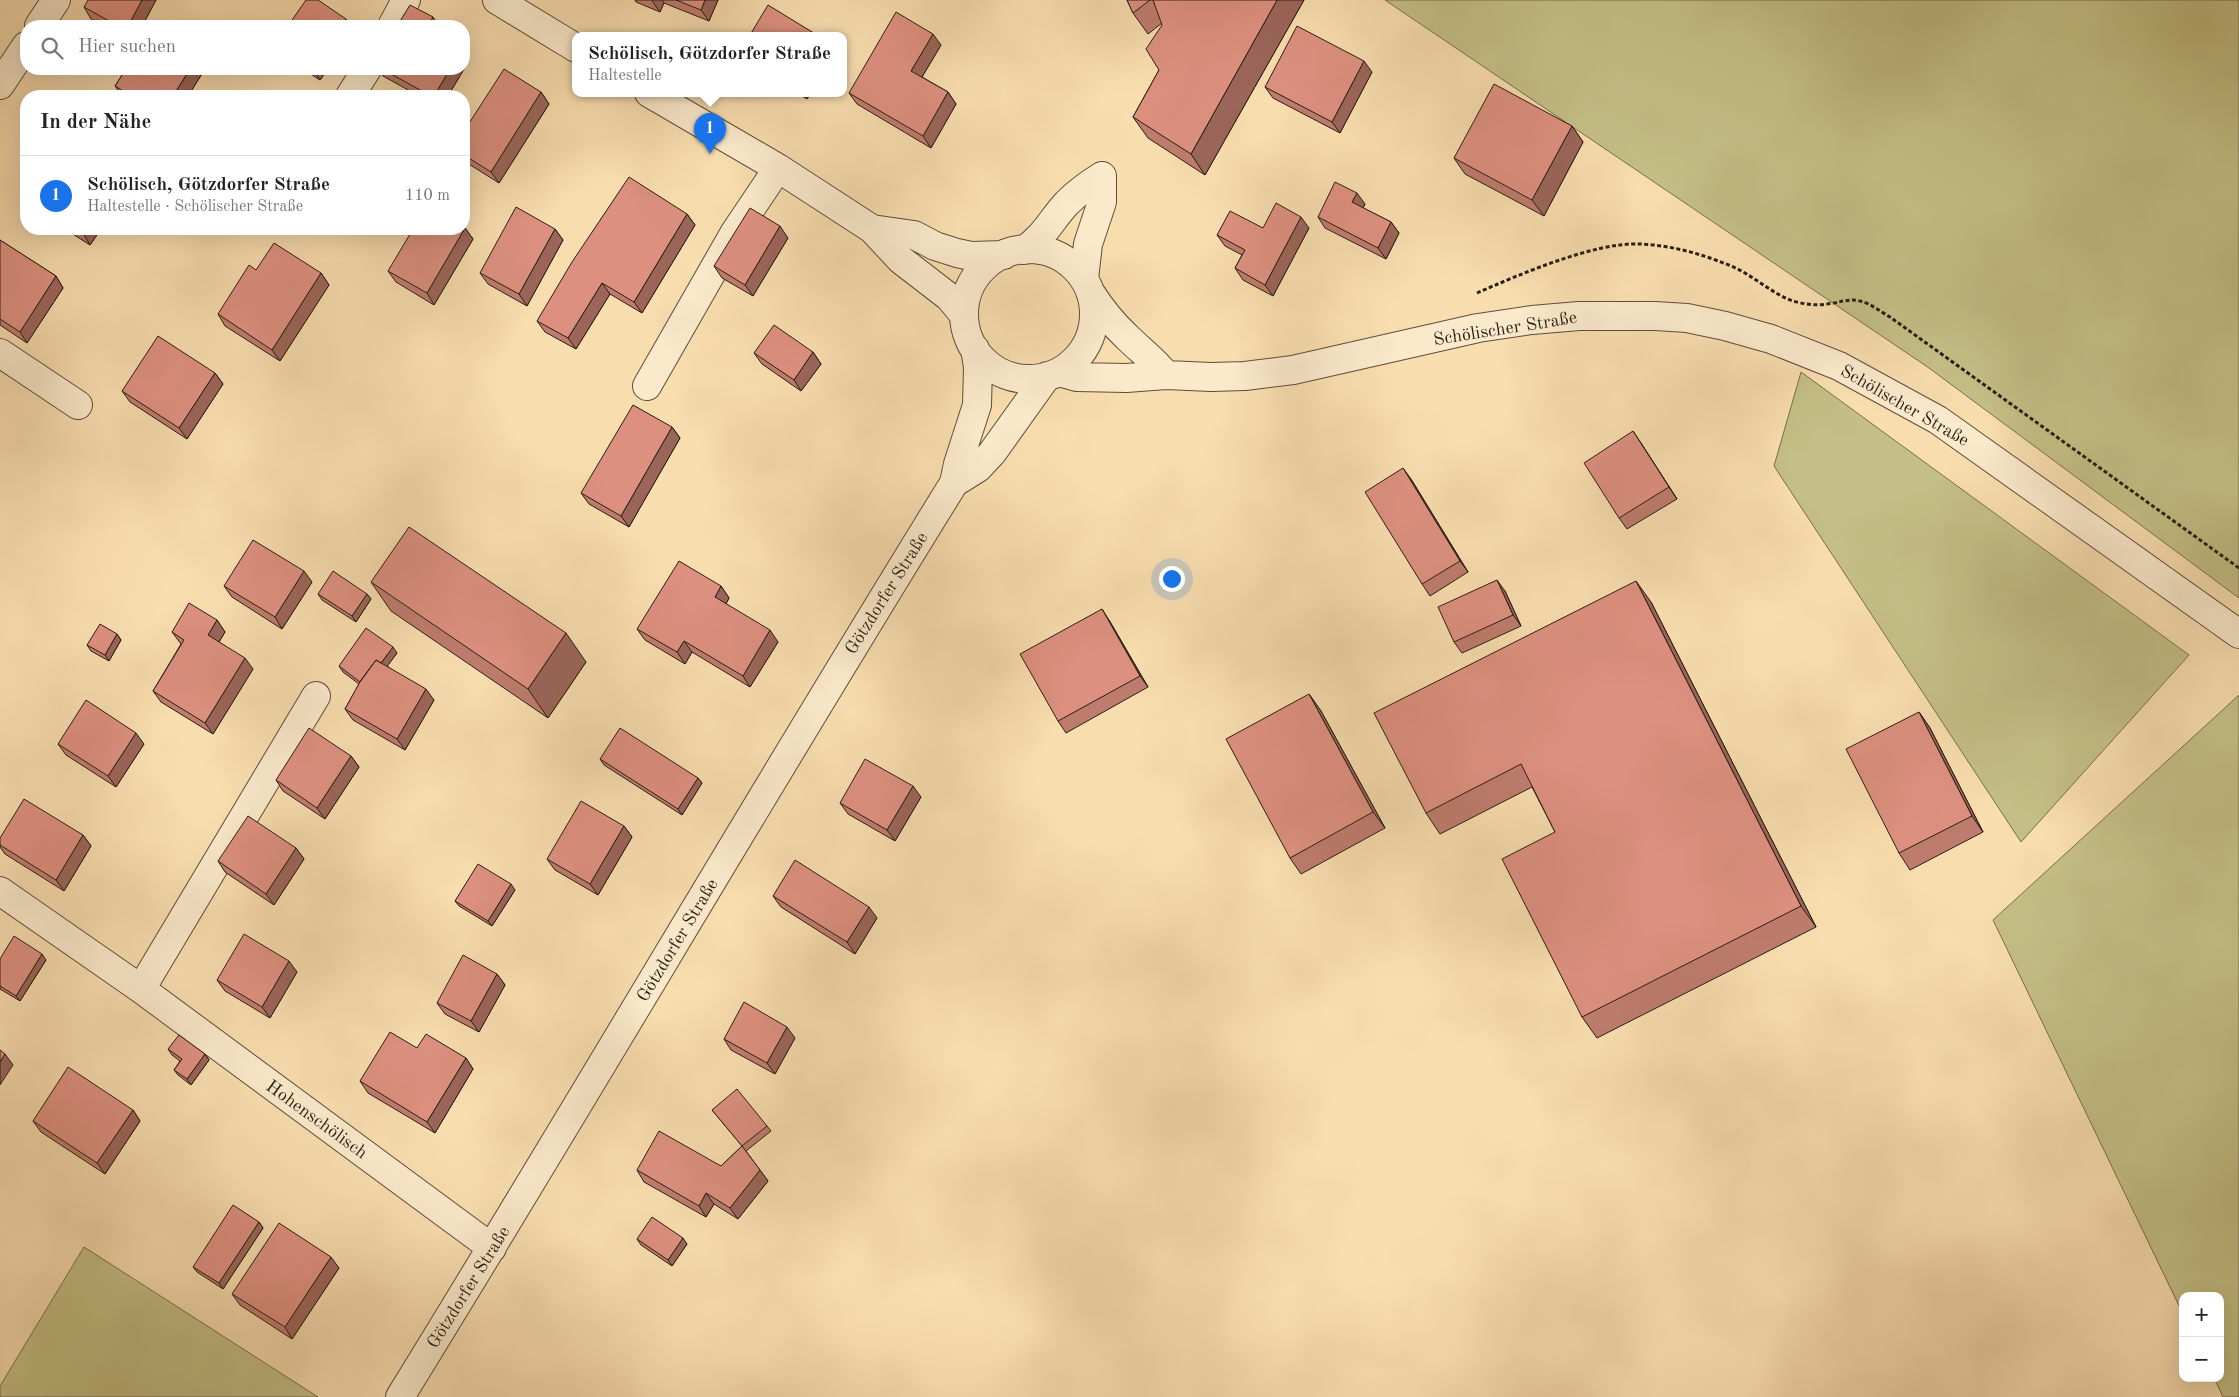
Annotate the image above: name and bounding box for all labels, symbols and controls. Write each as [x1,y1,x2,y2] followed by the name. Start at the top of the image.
[20,20,470,75] search box
[572,32,847,97] popup
[38,34,66,62] icon: search
[78,38,176,57] text: Hier suchen
[588,45,831,64] text: Schölisch, Götzdorfer Straße
[588,68,662,84] text: Haltestelle
[40,112,151,133] text: In der Nähe
[694,113,726,154] pin: 1
[87,176,330,195] text: Schölisch, Götzdorfer Straße
[51,188,61,204] text: 1
[405,188,450,204] text: 110 m
[87,199,303,215] text: Haltestelle · Schölischer Straße
[1432,309,1578,349] street label: Schölischer Straße
[1837,362,1972,450] street label: Schölischer Straße
[842,529,932,658] street label: Götzdorfer Straße
[1159,566,1185,592] your location
[634,876,722,1005] street label: Götzdorfer Straße
[262,1077,371,1163] street label: Hohenschölisch
[424,1223,514,1352] street label: Götzdorfer Straße
[2179,1292,2224,1382] map controls
[2179,1292,2224,1337] button: +
[2179,1337,2224,1382] button: −

